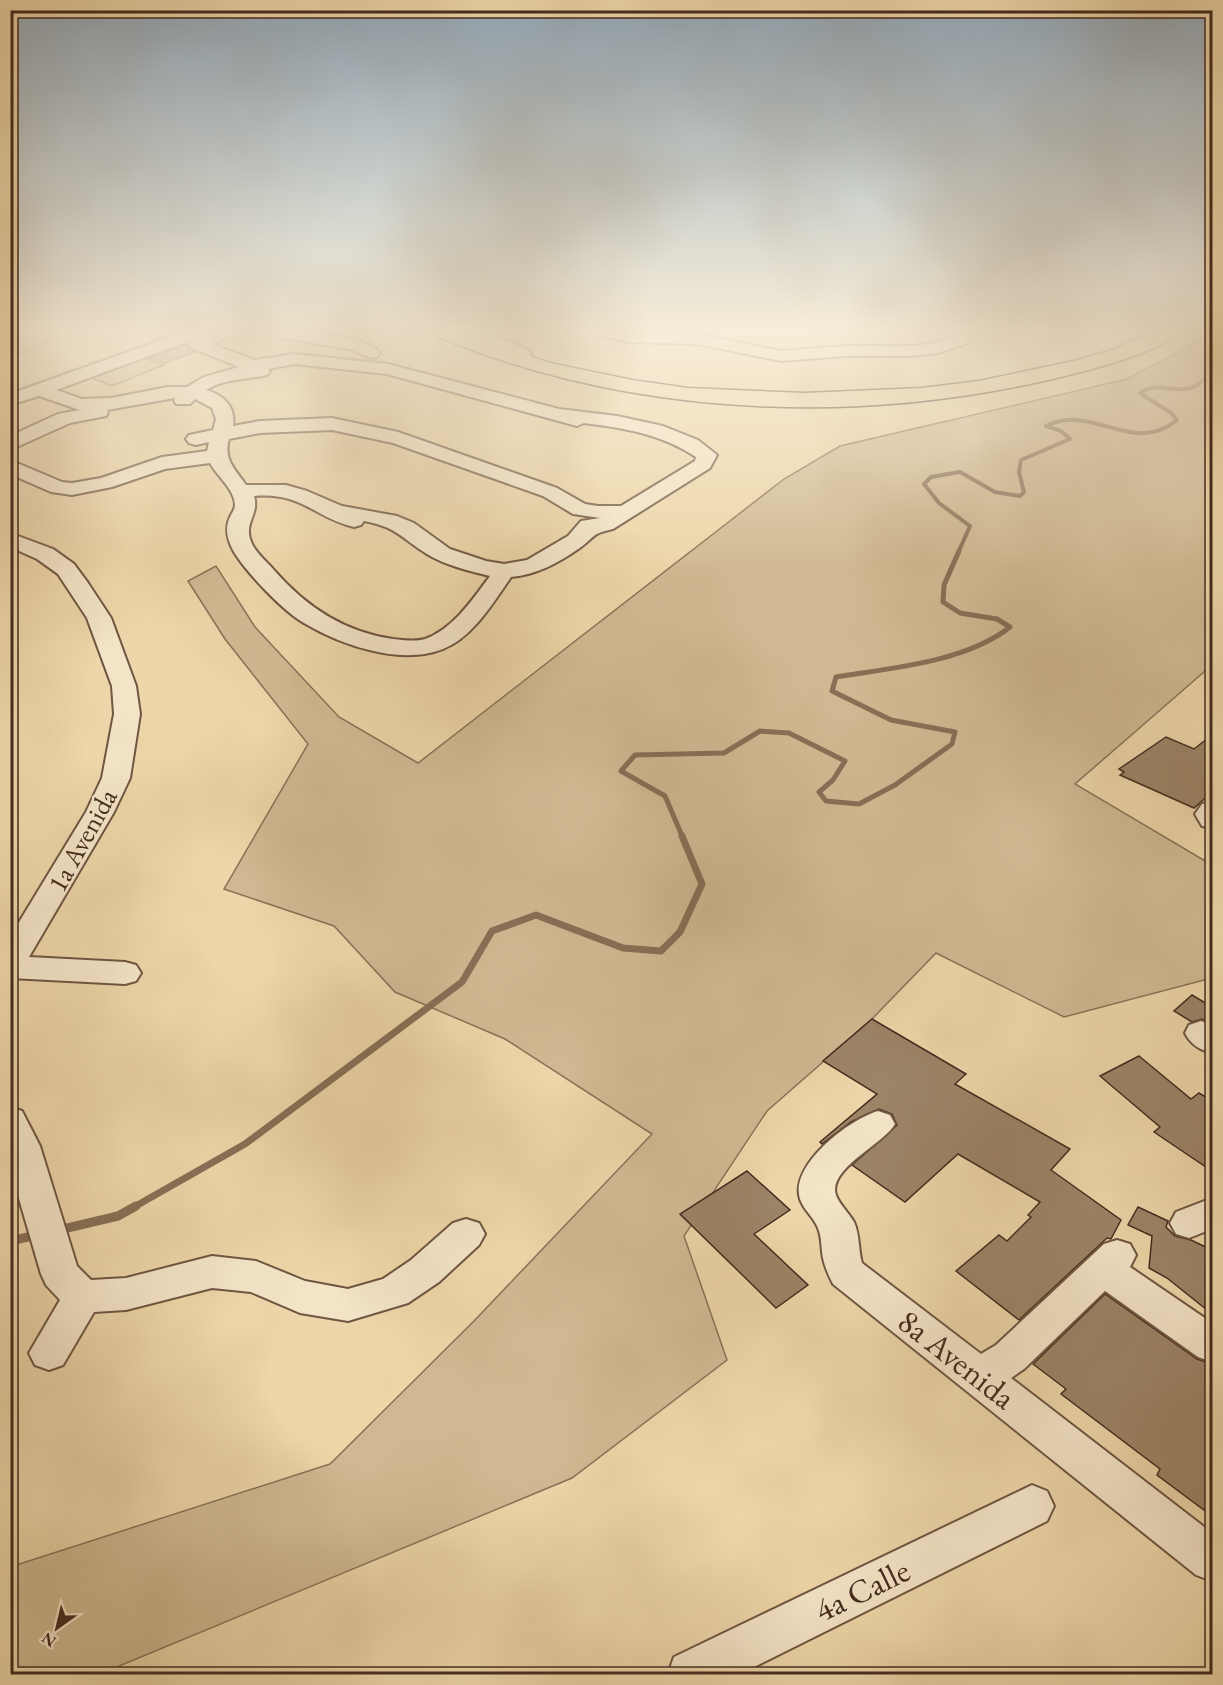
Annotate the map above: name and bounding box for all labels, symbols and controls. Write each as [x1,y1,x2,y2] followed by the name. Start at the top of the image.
[39,782,125,898] street label: 1a Avenida
[889,1300,1025,1419] street label: 8a Avenida
[807,1549,917,1631] street label: 4a Calle
[27,1598,87,1658] north arrow
[38,1628,60,1652] text: N

